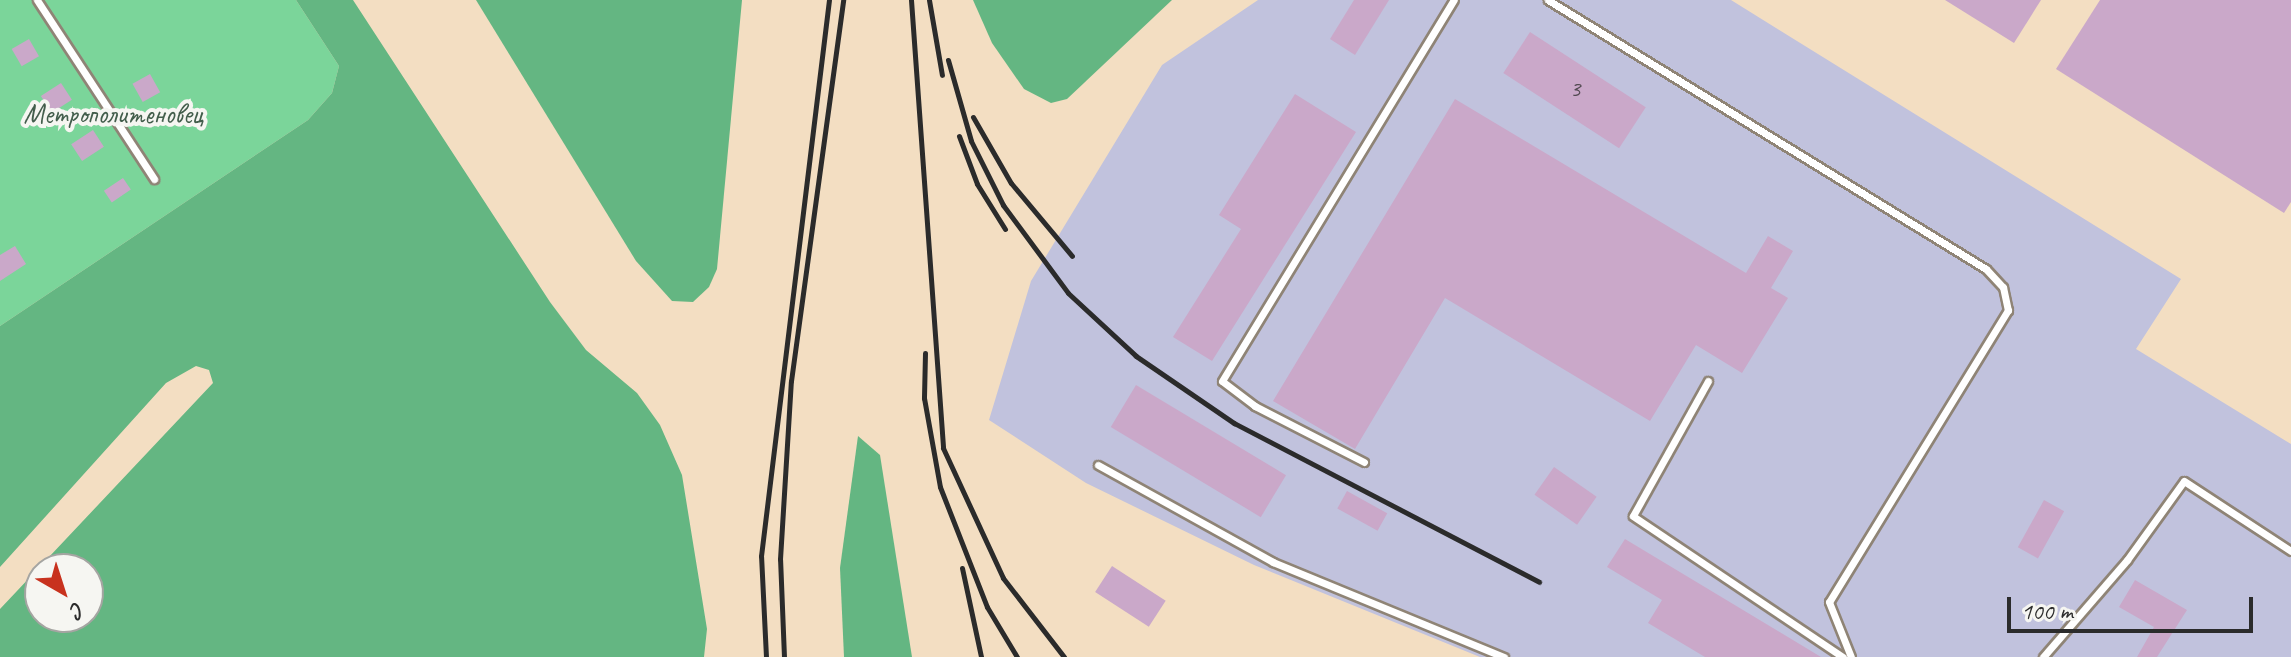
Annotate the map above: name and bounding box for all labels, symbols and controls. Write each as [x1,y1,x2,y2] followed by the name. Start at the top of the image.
[1570,75,1580,103] house number: 3
[24,97,202,131] park label: Метрополитеновец
[24,553,104,633] north arrow
[2011,581,2257,631] scale bar
[65,596,91,624] text: С
[2021,596,2073,626] text: 100 m

